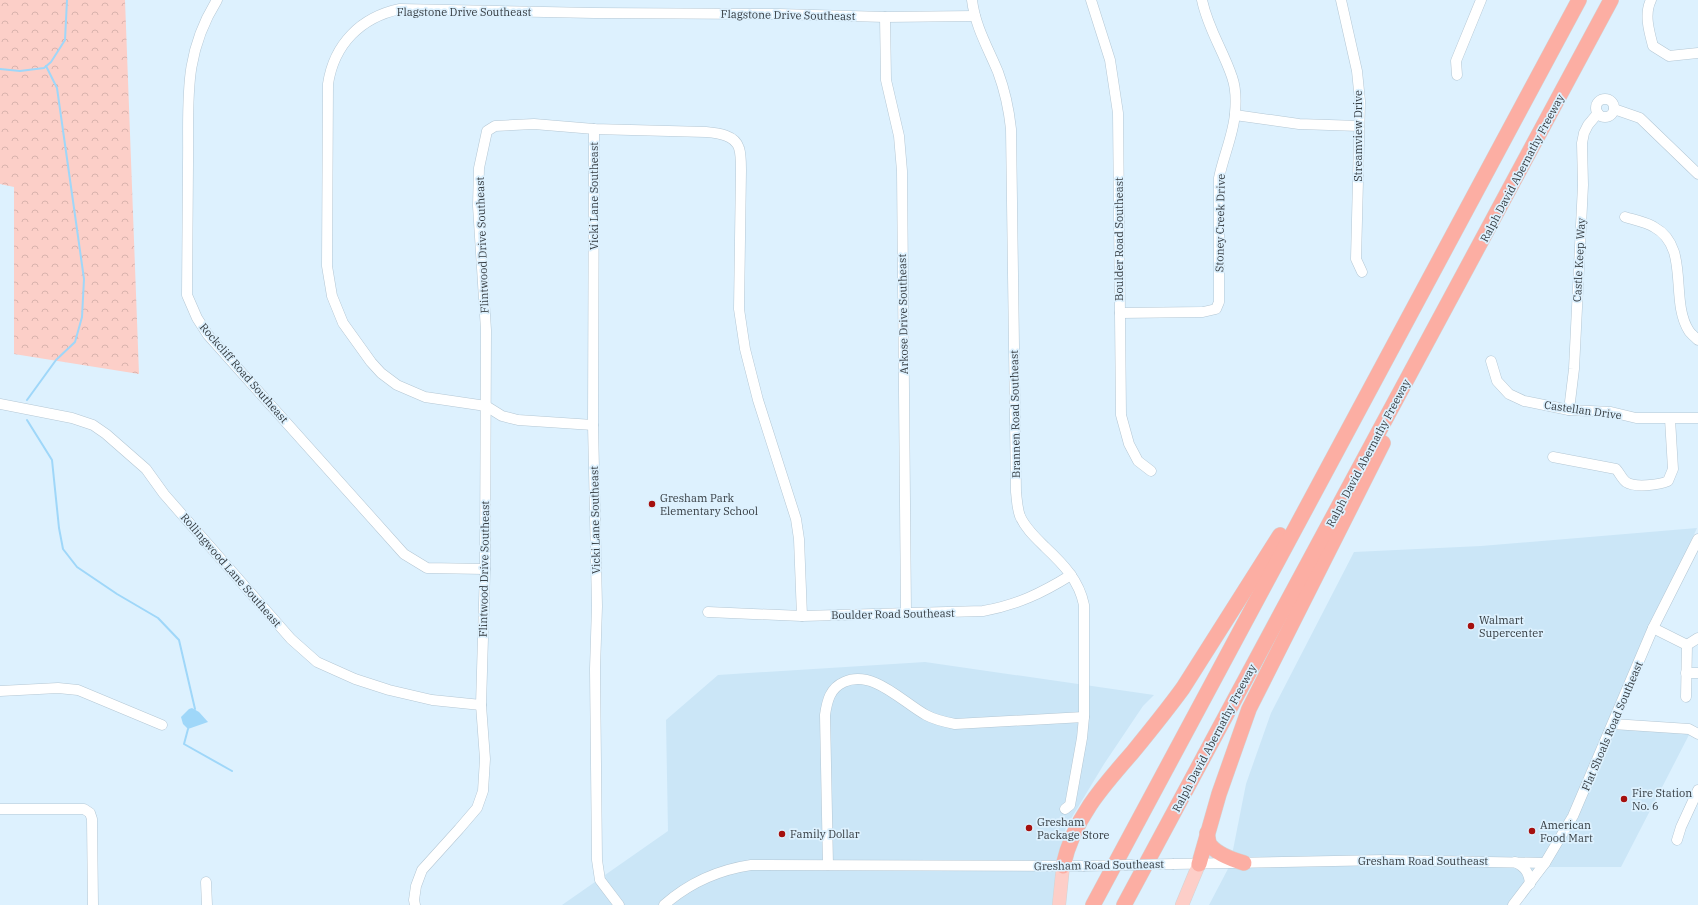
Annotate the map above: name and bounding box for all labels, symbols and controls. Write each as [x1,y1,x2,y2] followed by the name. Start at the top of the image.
[397,5,531,19] street label: Flagstone Drive Southeast
[721,7,856,23] street label: Flagstone Drive Southeast
[1351,90,1365,182] street label: Streamview Drive
[1477,92,1567,244] street label: Ralph David Abernathy Freeway
[587,142,601,250] street label: Vicki Lane Southeast
[1212,174,1228,272] street label: Stoney Creek Drive
[473,176,491,314] street label: Flintwood Drive Southeast
[1112,177,1126,301] street label: Boulder Road Southeast
[1570,217,1588,302] street label: Castle Keep Way
[895,254,911,374] street label: Arkose Drive Southeast
[197,320,291,426] street label: Rockcliff Road Southeast
[1007,350,1023,478] street label: Brannen Road Southeast
[1323,377,1413,529] street label: Ralph David Abernathy Freeway
[1543,398,1623,422] street label: Castellan Drive
[587,466,603,574] street label: Vicki Lane Southeast
[660,491,758,518] place label: Gresham Park Elementary School
[647,499,657,509] marker: Gresham Park Elementary School
[476,500,492,637] street label: Flintwood Drive Southeast
[178,510,284,630] street label: Rollingwood Lane Southeast
[831,606,955,622] street label: Boulder Road Southeast
[1479,613,1543,640] place label: Walmart Supercenter
[1466,621,1476,631] marker: Walmart Supercenter
[1578,659,1646,793] street label: Flat Shoals Road Southeast
[1169,662,1259,814] street label: Ralph David Abernathy Freeway
[1632,786,1692,813] place label: Fire Station No. 6
[1619,794,1629,804] marker: Fire Station No. 6
[1037,815,1110,842] place label: Gresham Package Store
[1540,818,1593,845] place label: American Food Mart
[1024,823,1034,833] marker: Gresham Package Store
[1527,826,1537,836] marker: American Food Mart
[790,827,860,841] place label: Family Dollar
[777,829,787,839] marker: Family Dollar
[1358,854,1488,868] street label: Gresham Road Southeast
[1034,857,1164,873] street label: Gresham Road Southeast

